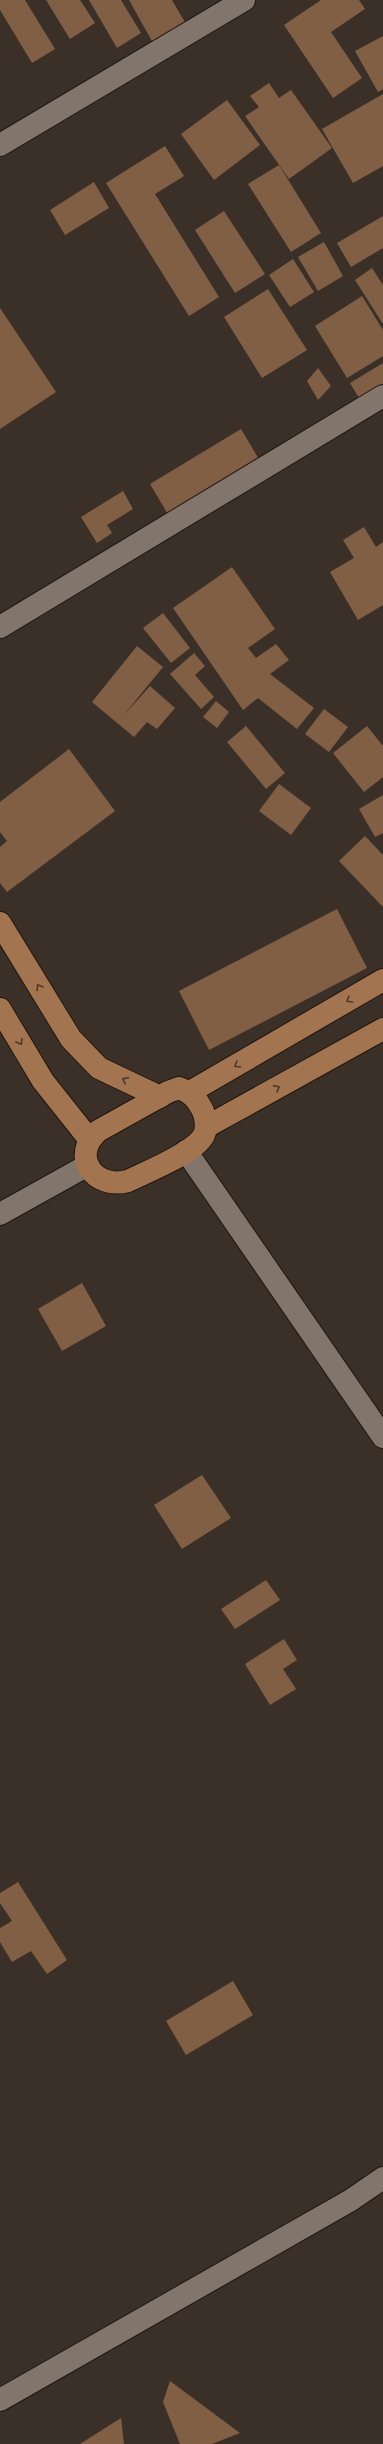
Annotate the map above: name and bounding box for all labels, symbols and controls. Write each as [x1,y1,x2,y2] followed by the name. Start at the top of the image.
[36,984,44,991] one-way arrow
[346,995,353,1002] one-way arrow
[15,1038,23,1045] one-way arrow
[234,1060,241,1068] one-way arrow
[121,1077,129,1085] one-way arrow
[273,1085,280,1092] one-way arrow

